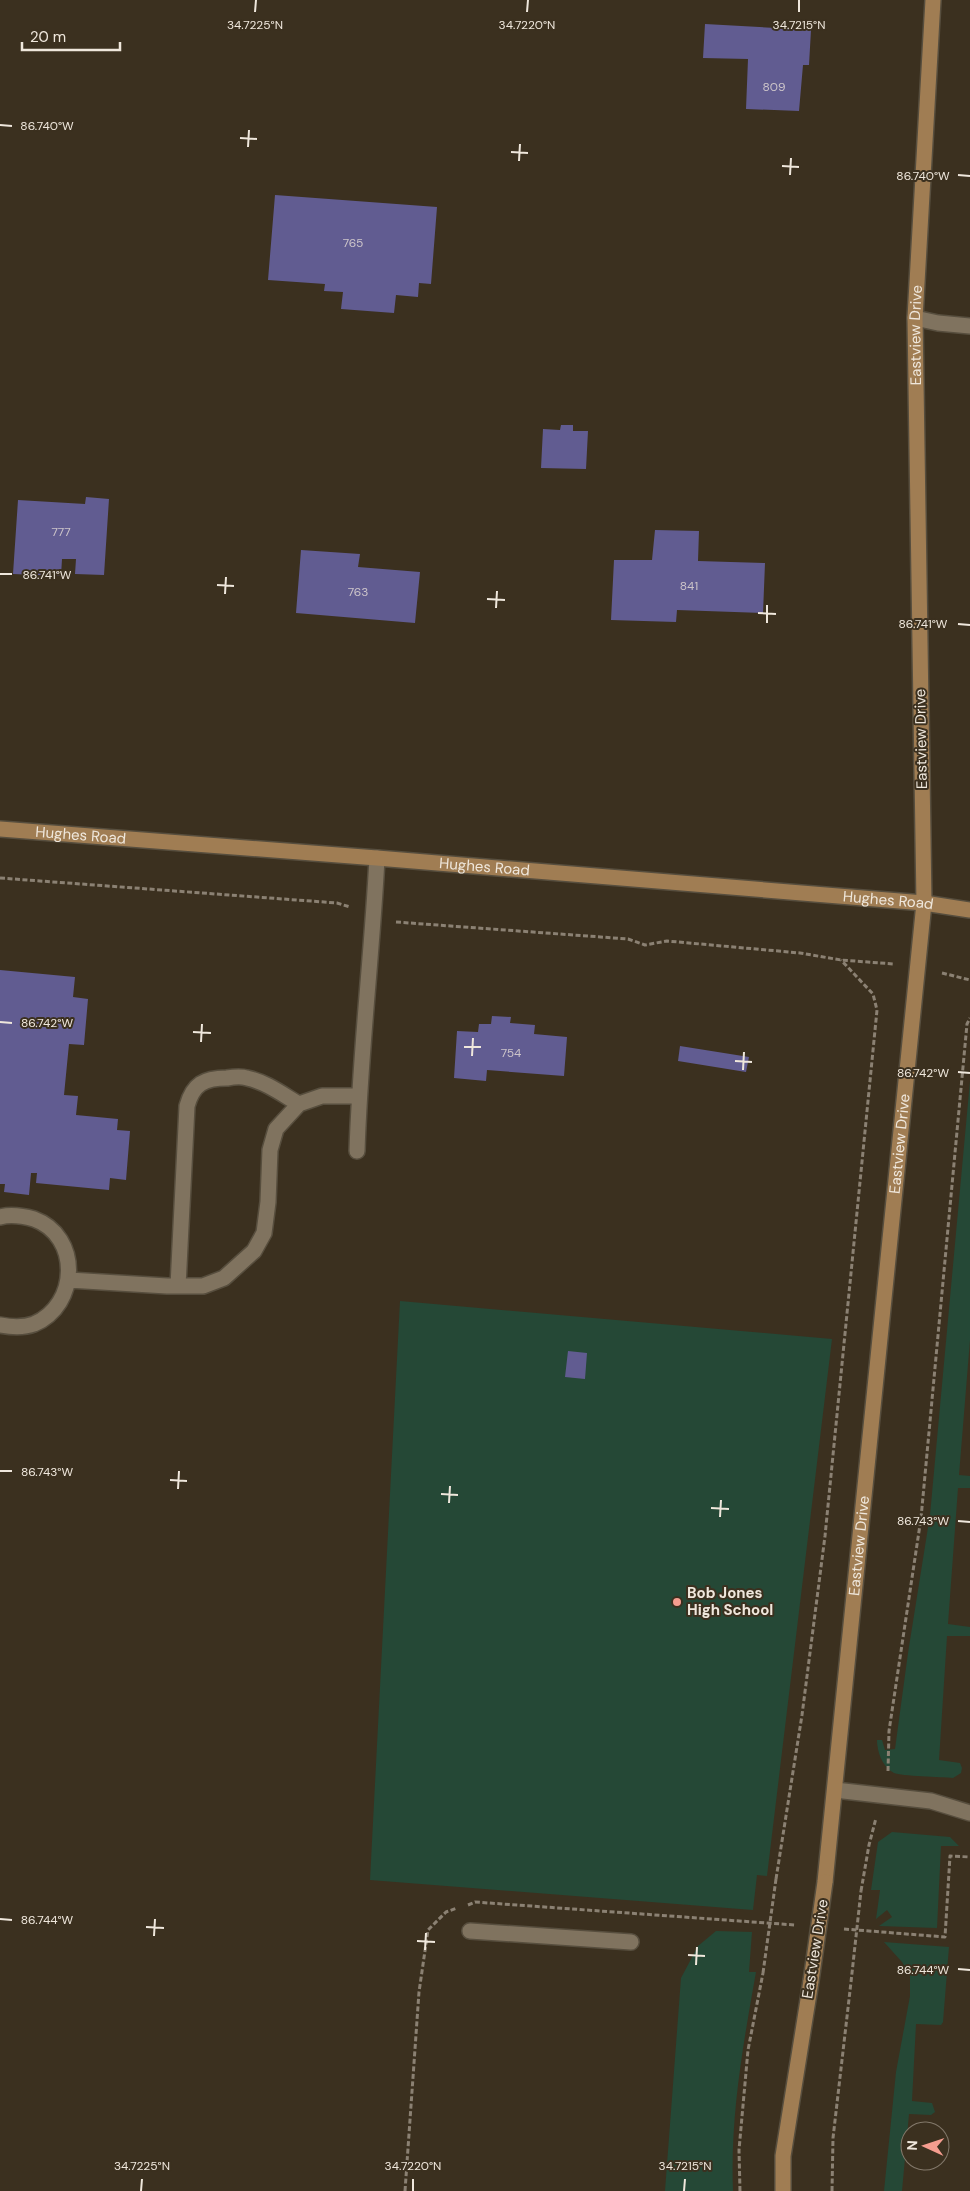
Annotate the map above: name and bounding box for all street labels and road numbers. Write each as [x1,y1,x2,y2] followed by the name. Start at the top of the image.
[905,284,927,385] street label: Eastview Drive
[910,689,932,789] street label: Eastview Drive
[35,822,127,849] street label: Hughes Road
[438,853,531,881] street label: Hughes Road
[842,886,935,914] street label: Hughes Road
[885,1093,915,1195] street label: Eastview Drive
[844,1495,874,1597] street label: Eastview Drive
[797,1898,833,2000] street label: Eastview Drive

